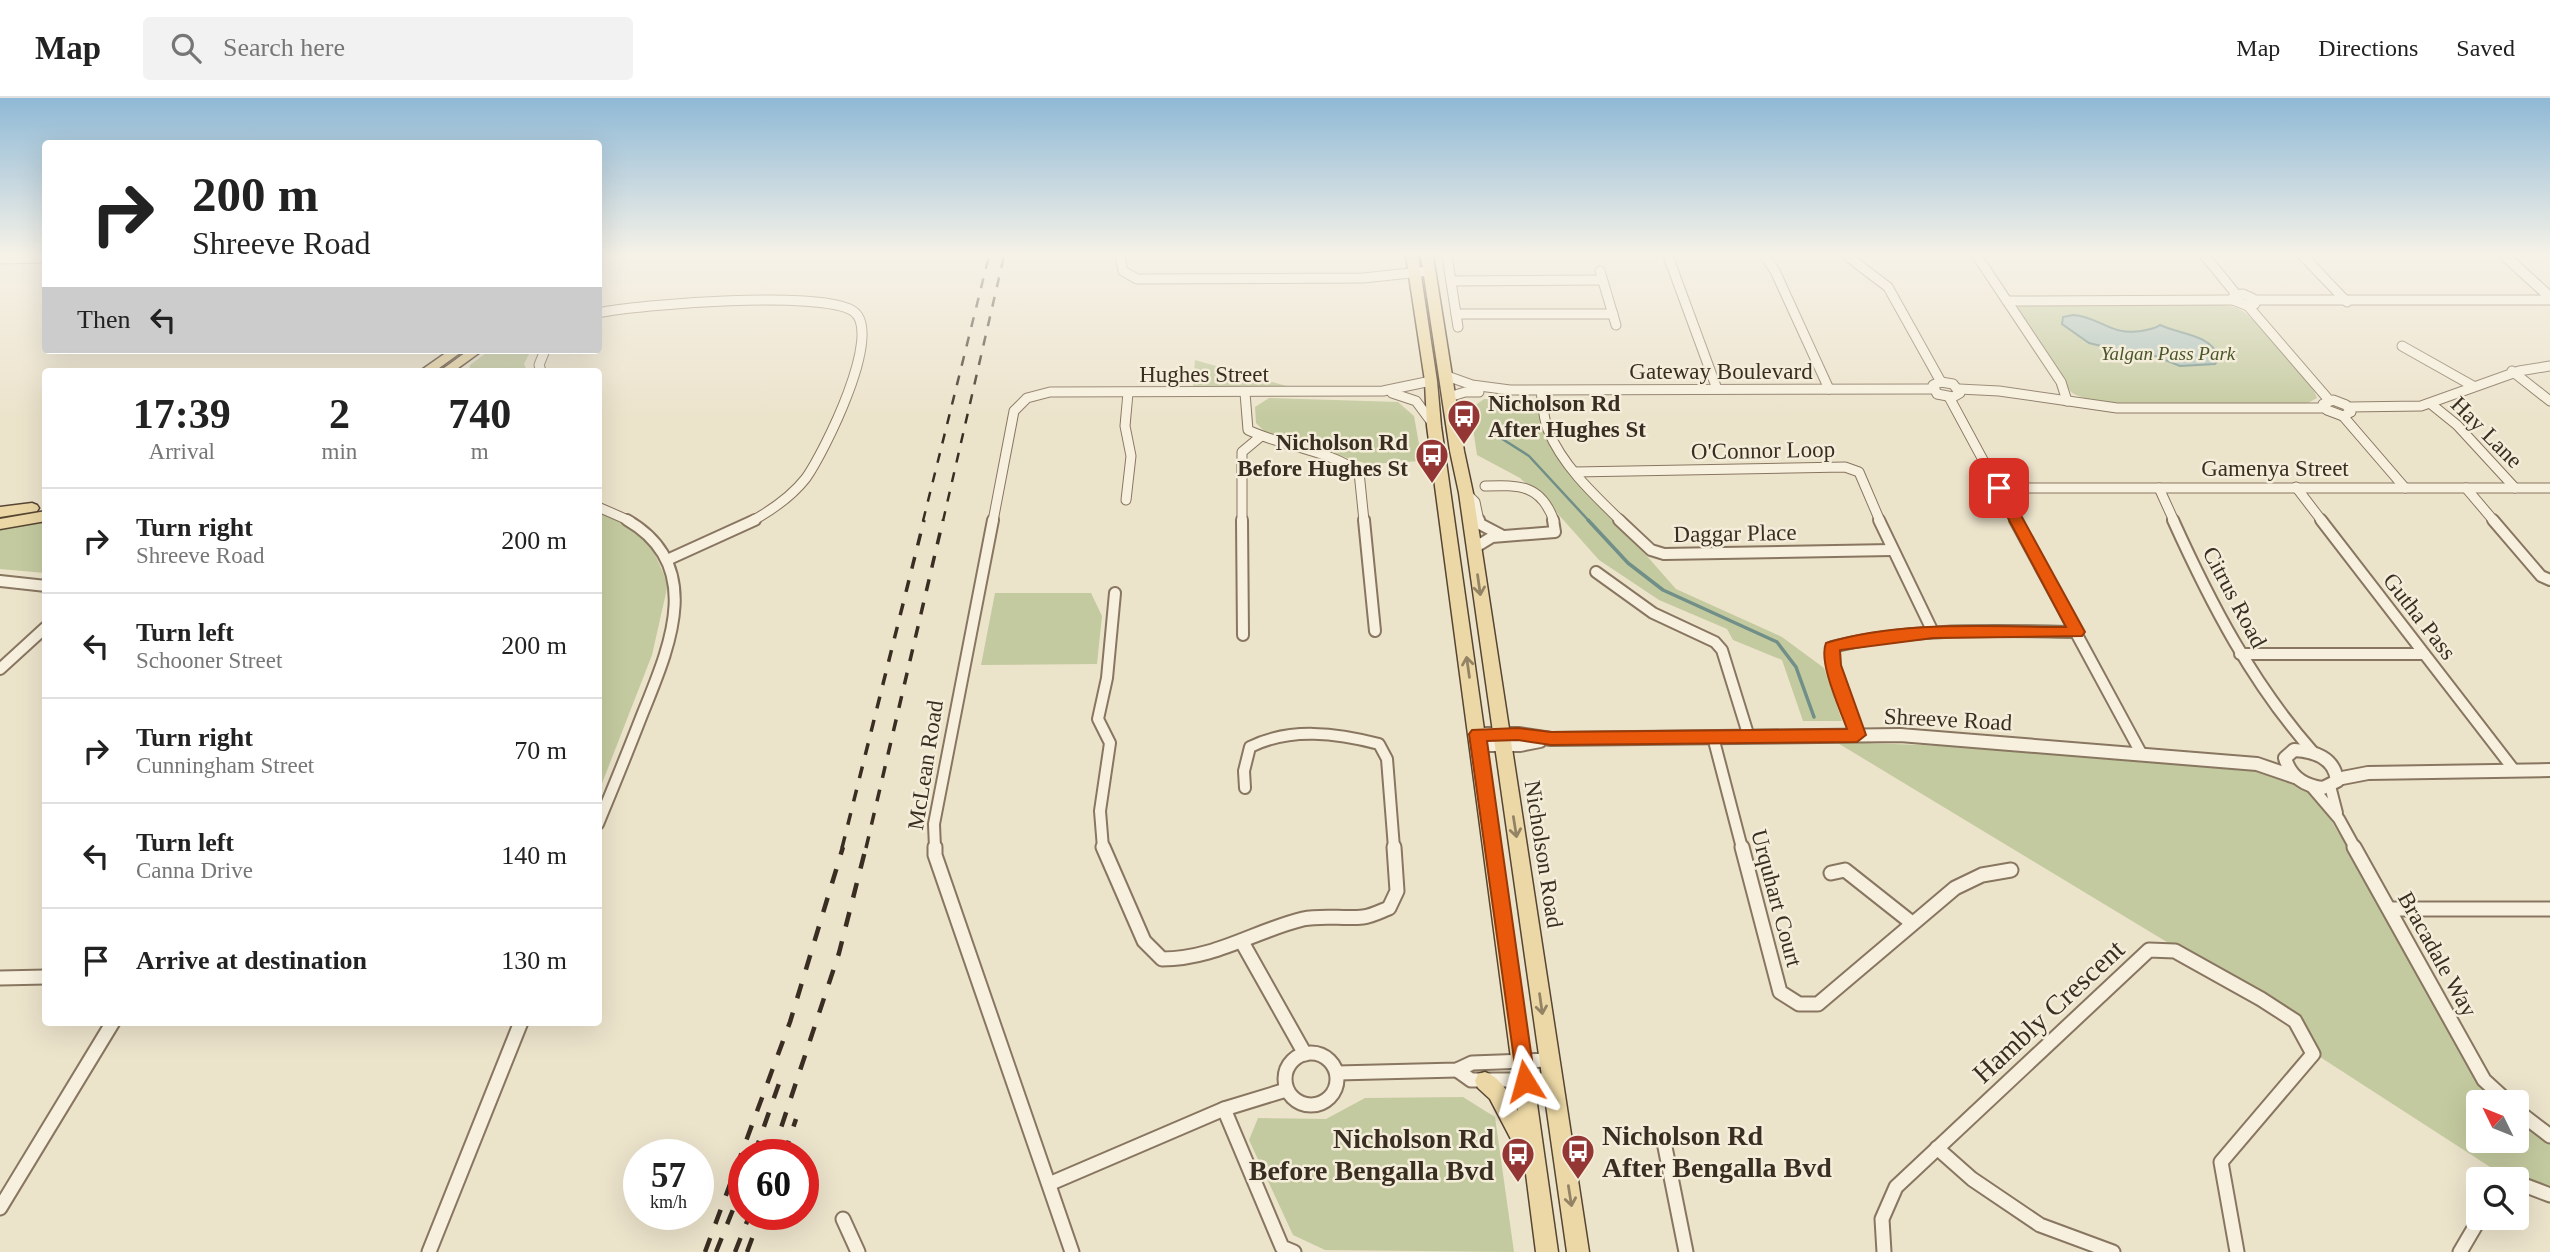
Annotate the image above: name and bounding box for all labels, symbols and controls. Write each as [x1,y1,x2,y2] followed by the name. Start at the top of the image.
[143,17,633,80] search box
[167,29,205,67] icon: search
[35,30,101,66] text: Map
[223,33,345,62] text: Search here
[2236,35,2280,61] text: Map
[2318,35,2418,61] text: Directions
[2456,35,2515,61] text: Saved
[192,167,319,222] text: 200 m
[77,168,168,259] icon: right
[192,225,371,261] text: Shreeve Road
[144,301,182,339] icon: left
[77,305,130,334] text: Then
[2101,343,2236,364] park label: Yalgan Pass Park
[1629,359,1813,384] street label: Gateway Boulevard
[1139,362,1269,387] street label: Hughes Street
[133,391,231,437] text: 17:39
[329,391,350,437] text: 2
[448,391,511,437] text: 740
[1488,391,1646,442] place label: Nicholson Rd After Hughes St
[2446,392,2527,473] street label: Hay Lane
[1445,397,1483,446] bus stop icon: Nicholson Rd After Hughes St
[1237,430,1408,481] place label: Nicholson Rd Before Hughes St
[1413,436,1451,485] bus stop icon: Nicholson Rd Before Hughes St
[1691,437,1835,464] street label: O'Connor Loop
[149,439,215,464] text: Arrival
[322,439,357,464] text: min
[471,439,489,464] text: m
[2201,456,2349,481] street label: Gamenya Street
[1969,458,2029,518] pin
[1980,469,2018,507] icon: arrive
[136,513,253,542] text: Turn right
[1673,520,1797,547] street label: Daggar Place
[77,522,115,560] icon: right
[501,526,567,555] text: 200 m
[136,543,264,568] text: Shreeve Road
[2198,543,2272,652] street label: Citrus Road
[2378,568,2461,665] street label: Gutha Pass
[1473,573,1486,595] one-way arrow
[136,618,234,647] text: Turn left
[77,627,115,665] icon: left
[501,631,567,660] text: 200 m
[136,648,282,673] text: Schooner Street
[1462,656,1475,679] one-way arrow
[903,698,948,832] street label: McLean Road
[1883,704,2013,735] street label: Shreeve Road
[136,723,253,752] text: Turn right
[77,732,115,770] icon: right
[514,736,567,765] text: 70 m
[136,753,314,778] text: Cunningham Street
[1520,779,1568,930] street label: Nicholson Road
[1509,815,1522,838] one-way arrow
[1746,827,1807,970] street label: Urquhart Court
[136,828,234,857] text: Turn left
[77,837,115,875] icon: left
[501,841,567,870] text: 140 m
[136,858,253,883] text: Canna Drive
[2393,887,2482,1021] street label: Bracadale Way
[1966,933,2130,1089] street label: Hambly Crescent
[77,942,115,980] icon: arrive
[136,946,367,975] text: Arrive at destination
[501,946,567,975] text: 130 m
[1535,992,1548,1015] one-way arrow
[1488,1044,1562,1118] position arrow
[2466,1090,2529,1153] north arrow
[2466,1090,2529,1230] map controls
[1602,1120,1832,1183] place label: Nicholson Rd After Bengalla Bvd
[1249,1123,1494,1186] place label: Nicholson Rd Before Bengalla Bvd
[1559,1132,1597,1181] bus stop icon: Nicholson Rd After Bengalla Bvd
[1499,1135,1537,1184] bus stop icon: Nicholson Rd Before Bengalla Bvd
[728,1139,819,1230] speed limit sign: 60
[651,1156,686,1195] text: 57
[2466,1167,2529,1230] button: search
[1564,1184,1577,1207] one-way arrow
[650,1192,687,1212] text: km/h

